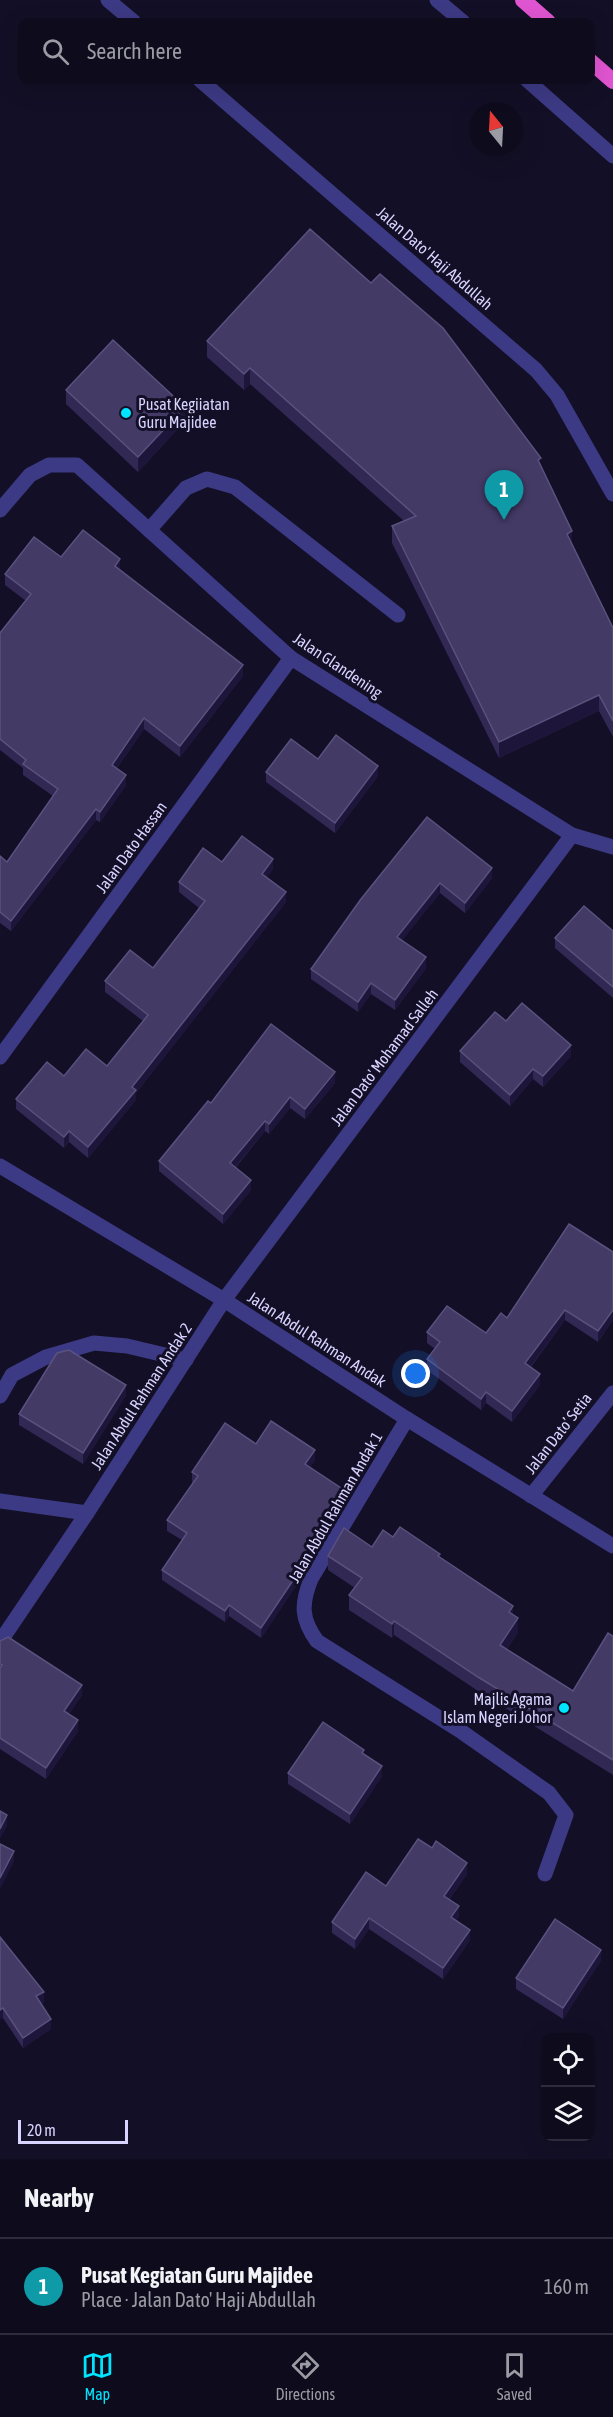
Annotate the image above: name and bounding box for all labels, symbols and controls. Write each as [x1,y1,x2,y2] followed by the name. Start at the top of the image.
[18,18,595,84] search box
[39,35,72,68] icon: search
[87,38,182,64] text: Search here
[469,102,523,156] north arrow
[373,203,497,314] street label: Jalan Dato' Haji Abdullah
[138,395,230,432] place label: Pusat Kegiiatan Guru Majidee
[119,406,133,420] marker: Pusat Kegiiatan Guru Majidee
[484,470,524,520] pin: 1
[290,629,386,702] street label: Jalan Glandening
[92,798,170,896] street label: Jalan Dato Hassan
[327,985,441,1129] street label: Jalan Dato' Mohamad Salleh
[245,1288,389,1390] street label: Jalan Abdul Rahman Andak
[87,1319,195,1473] street label: Jalan Abdul Rahman Andak 2
[401,1359,430,1388] your location
[521,1389,595,1477] street label: Jalan Dato’ Setia
[284,1429,386,1585] street label: Jalan Abdul Rahman Andak 1
[443,1690,552,1727] place label: Majlis Agama Islam Negeri Johor
[557,1701,571,1715] marker: Majlis Agama Islam Negeri Johor
[541,2033,595,2141] map controls
[541,2033,595,2087] button: locate
[541,2087,595,2141] button: layers
[18,2117,128,2144] scale bar
[27,2121,56,2139] text: 20 m
[24,2183,94,2213] text: Nearby
[81,2262,313,2288] text: Pusat Kegiatan Guru Majidee
[39,2275,48,2298] text: 1
[544,2275,589,2298] text: 160 m
[81,2288,316,2311] text: Place · Jalan Dato' Haji Abdullah
[81,2349,114,2403] tab: Map
[275,2349,335,2403] tab: Directions
[497,2349,532,2403] tab: Saved

